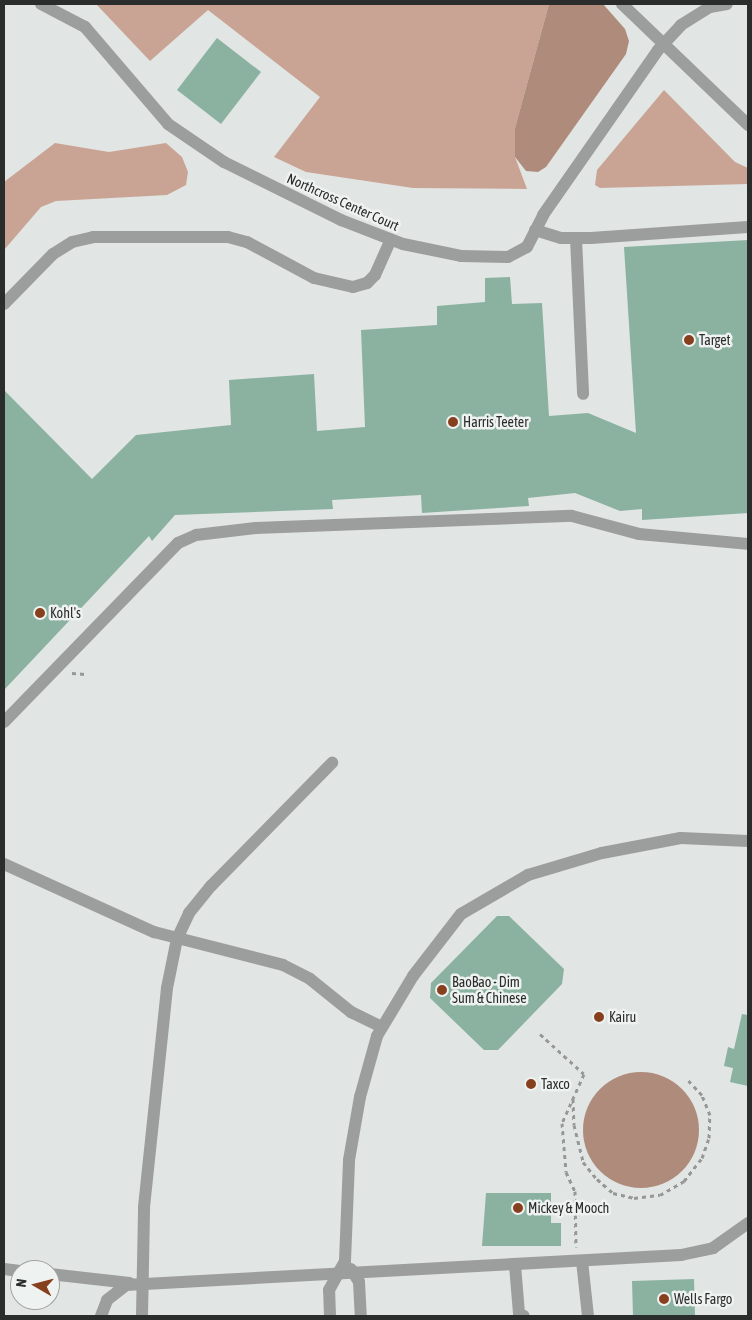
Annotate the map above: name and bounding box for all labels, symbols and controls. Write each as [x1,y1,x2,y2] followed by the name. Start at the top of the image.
[284,170,402,234] street label: Northcross Center Court
[699,332,731,348] place label: Target
[683,334,695,346] marker: Target
[463,414,528,430] place label: Harris Teeter
[447,416,459,428] marker: Harris Teeter
[50,605,81,621] place label: Kohl's
[34,607,46,619] marker: Kohl's
[452,974,527,1006] place label: BaoBao - Dim Sum & Chinese
[436,984,448,996] marker: BaoBao - Dim Sum & Chinese
[609,1009,636,1025] place label: Kairu
[593,1011,605,1023] marker: Kairu
[541,1076,570,1092] place label: Taxco
[525,1078,537,1090] marker: Taxco
[528,1200,609,1216] place label: Mickey & Mooch
[512,1202,524,1214] marker: Mickey & Mooch
[10,1260,60,1310] north arrow
[13,1278,30,1288] text: N
[674,1291,732,1307] place label: Wells Fargo
[658,1293,670,1305] marker: Wells Fargo

